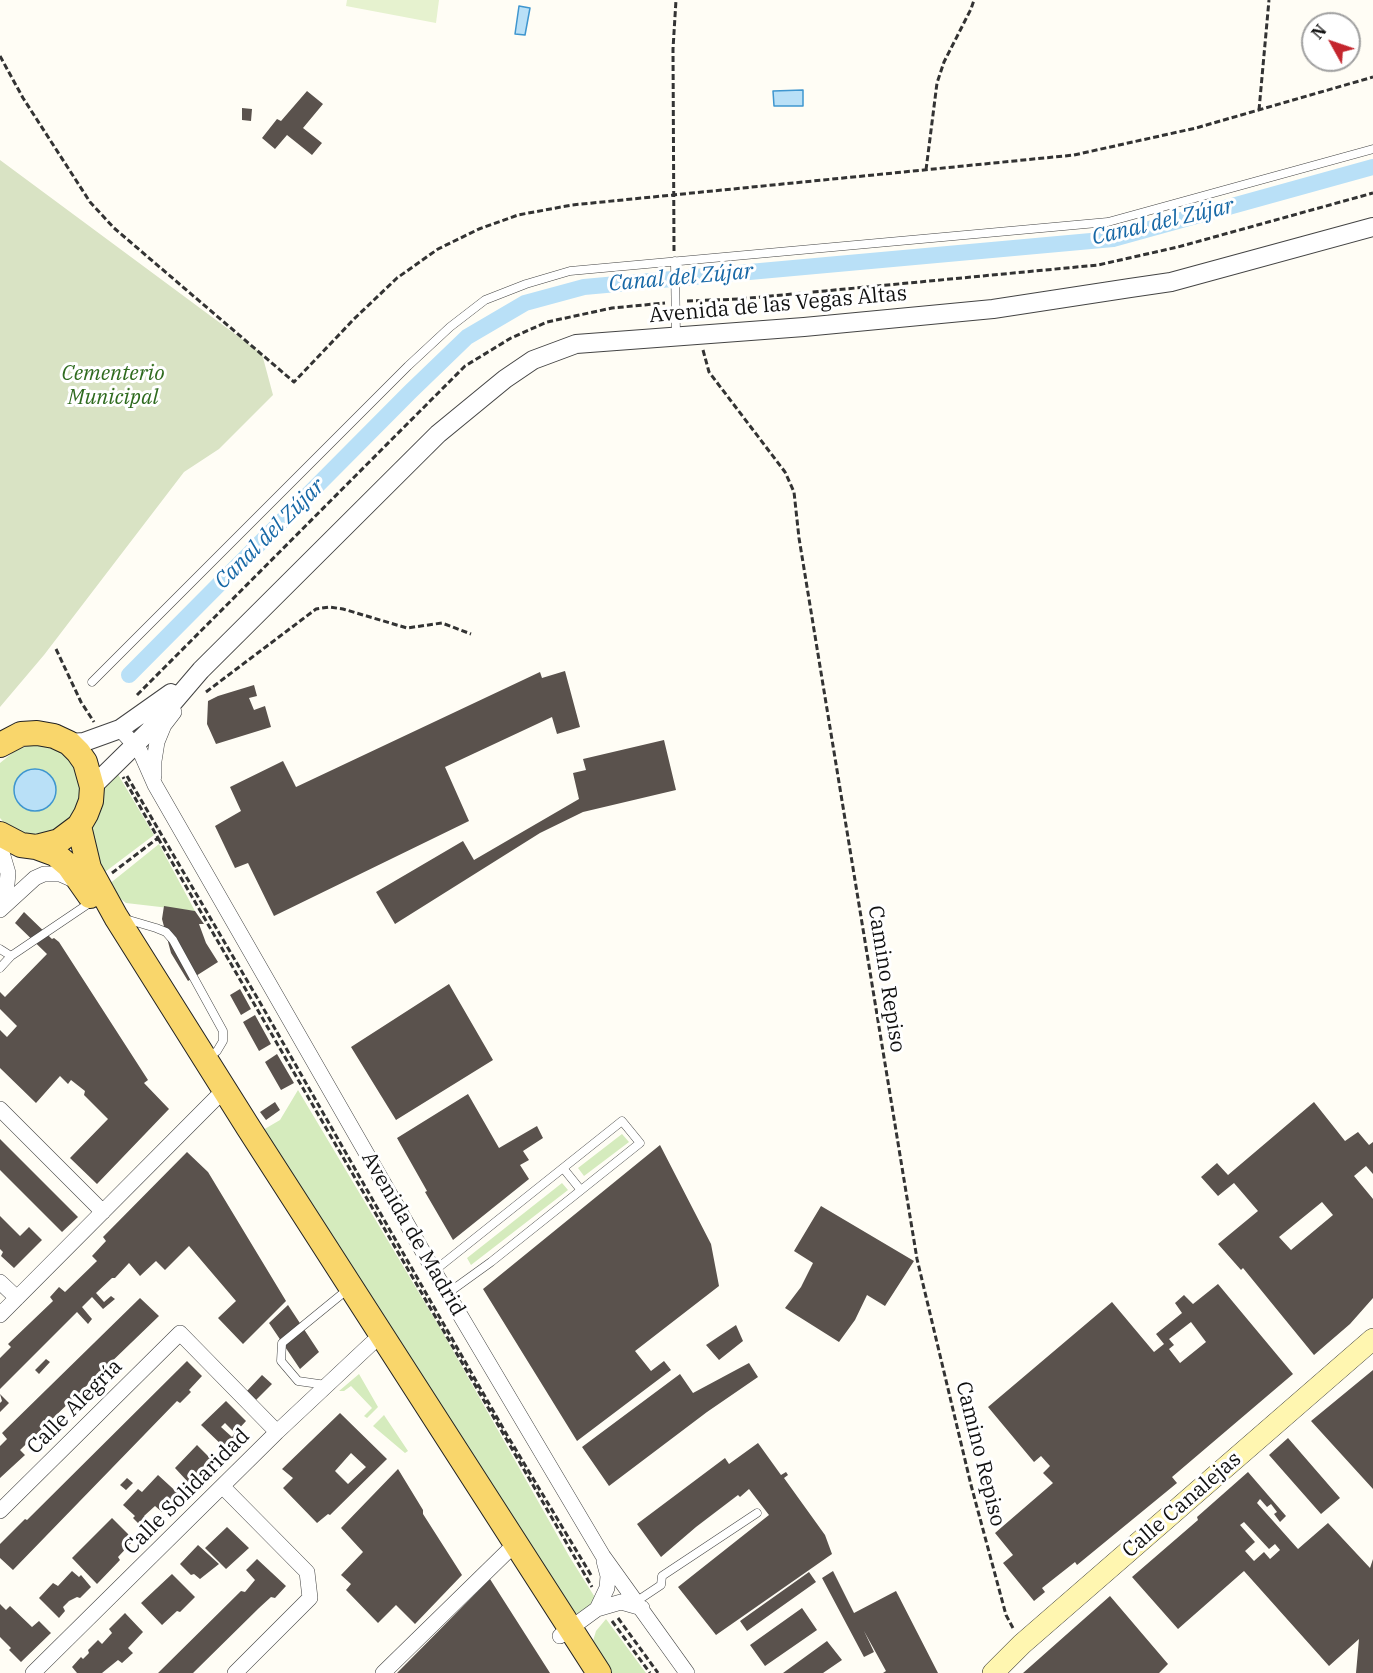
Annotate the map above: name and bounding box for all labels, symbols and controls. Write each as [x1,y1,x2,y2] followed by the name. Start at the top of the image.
[1301,12,1361,72] north arrow
[1307,20,1330,43] text: N
[1089,193,1237,251] water label: Canal del Zújar
[608,259,754,297] water label: Canal del Zújar
[648,281,908,329] street label: Avenida de las Vegas Altas
[61,361,165,411] park label: Cementerio Municipal
[209,473,331,595] water label: Canal del Zújar
[862,904,910,1054] street label: Camino Repiso
[356,1147,470,1321] street label: Avenida de Madrid
[22,1354,128,1460] street label: Calle Alegría
[950,1379,1010,1529] street label: Camino Repiso
[119,1424,255,1560] street label: Calle Solidaridad
[1118,1447,1246,1563] street label: Calle Canalejas

